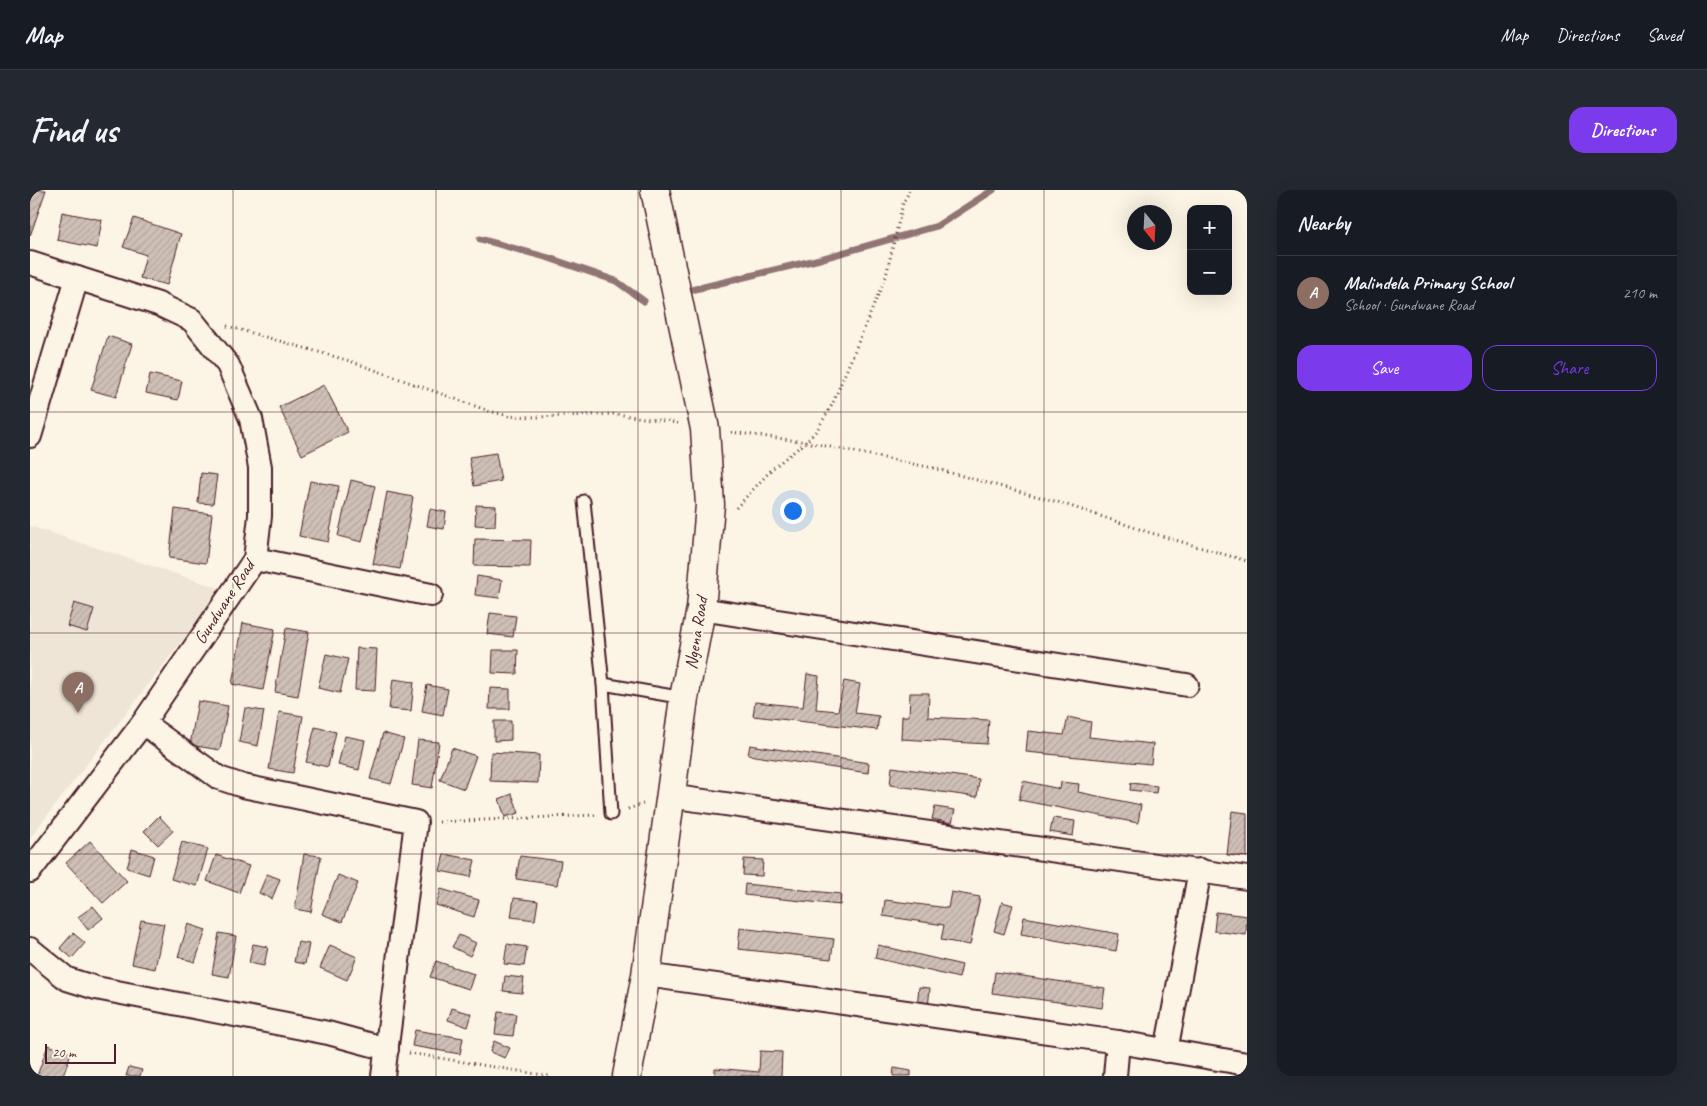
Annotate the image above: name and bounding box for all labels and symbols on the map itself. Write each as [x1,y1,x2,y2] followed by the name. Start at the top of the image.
[1127,205,1172,250] north arrow
[780,498,806,524] your location
[189,553,261,648] street label: Gundwane Road
[679,592,713,671] street label: Ngena Road
[62,672,94,713] pin: A
[45,1041,116,1064] scale bar

